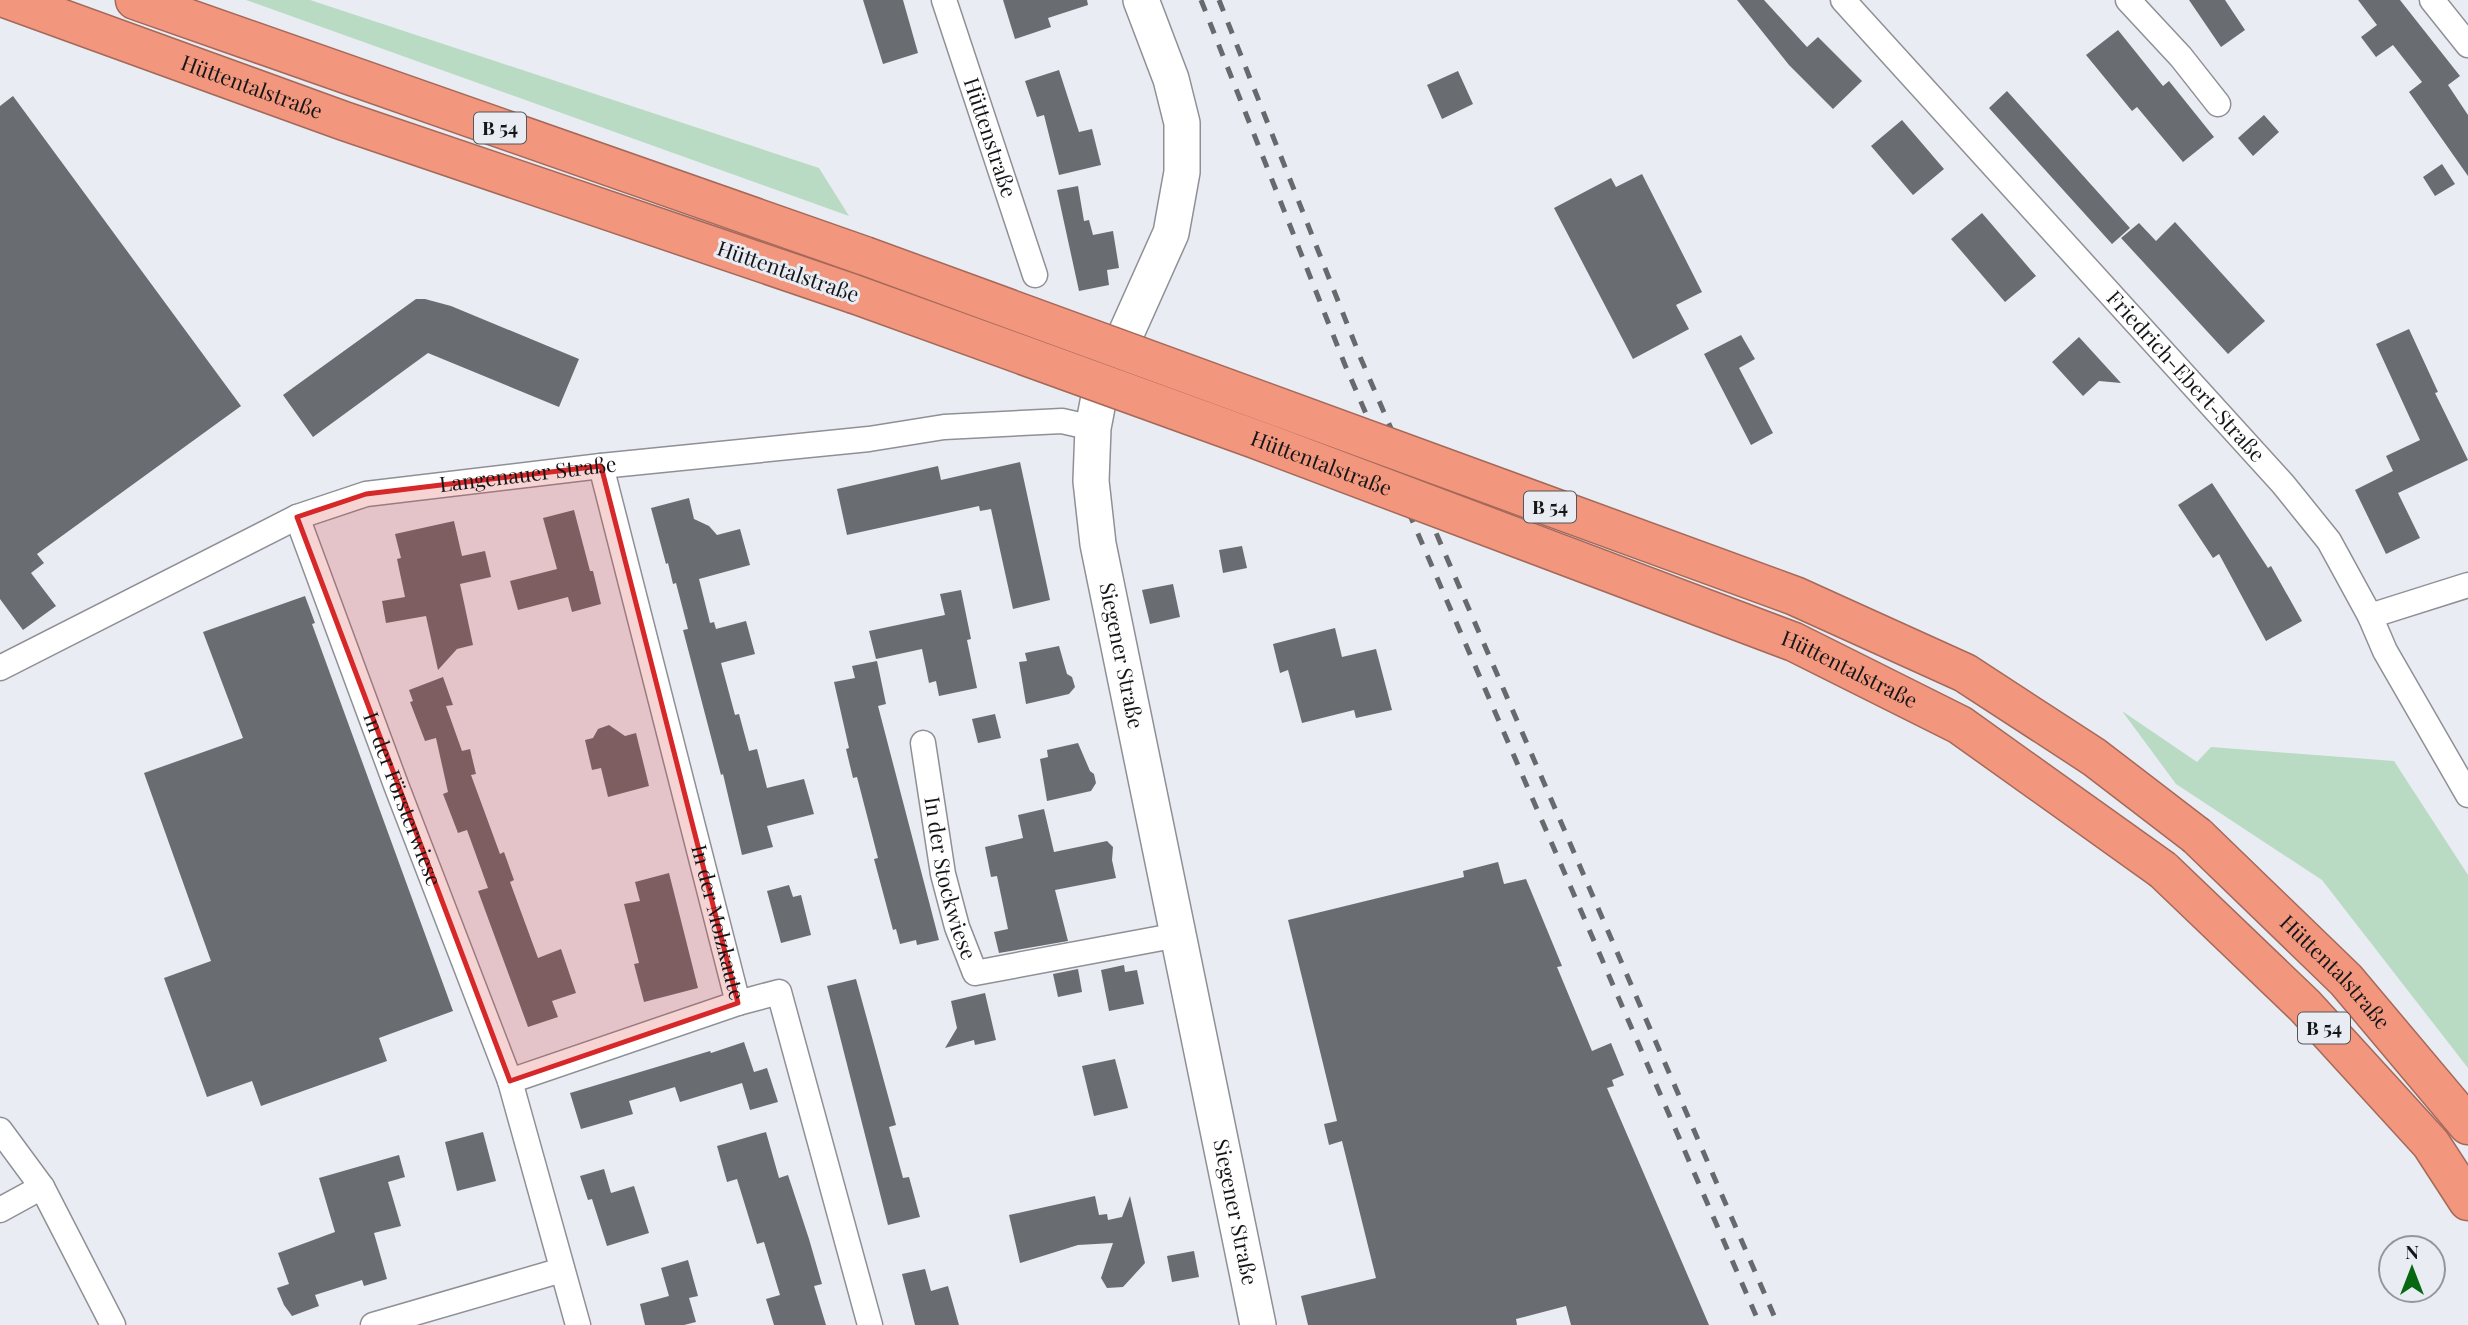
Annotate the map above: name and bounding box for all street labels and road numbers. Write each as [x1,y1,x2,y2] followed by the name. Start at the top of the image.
[178,47,327,124] street label: Hüttentalstraße
[959,73,1024,201] street label: Hüttenstraße
[474,112,526,144] road number: B 54
[714,233,863,308] street label: Hüttentalstraße
[2102,283,2272,467] street label: Friedrich-Ebert-Straße
[1247,423,1396,501] street label: Hüttentalstraße
[438,449,618,497] street label: Langenauer Straße
[1524,492,1576,522] road number: B 54
[1094,580,1151,731] street label: Siegener Straße
[1778,623,1923,714] street label: Hüttentalstraße
[358,707,450,889] street label: In der Försterwiese
[919,794,984,963] street label: In der Stockwiese
[686,841,753,1002] street label: In der Molzkaute
[2275,908,2398,1034] street label: Hüttentalstraße
[2298,1012,2350,1044] road number: B 54
[1208,1136,1265,1287] street label: Siegener Straße

